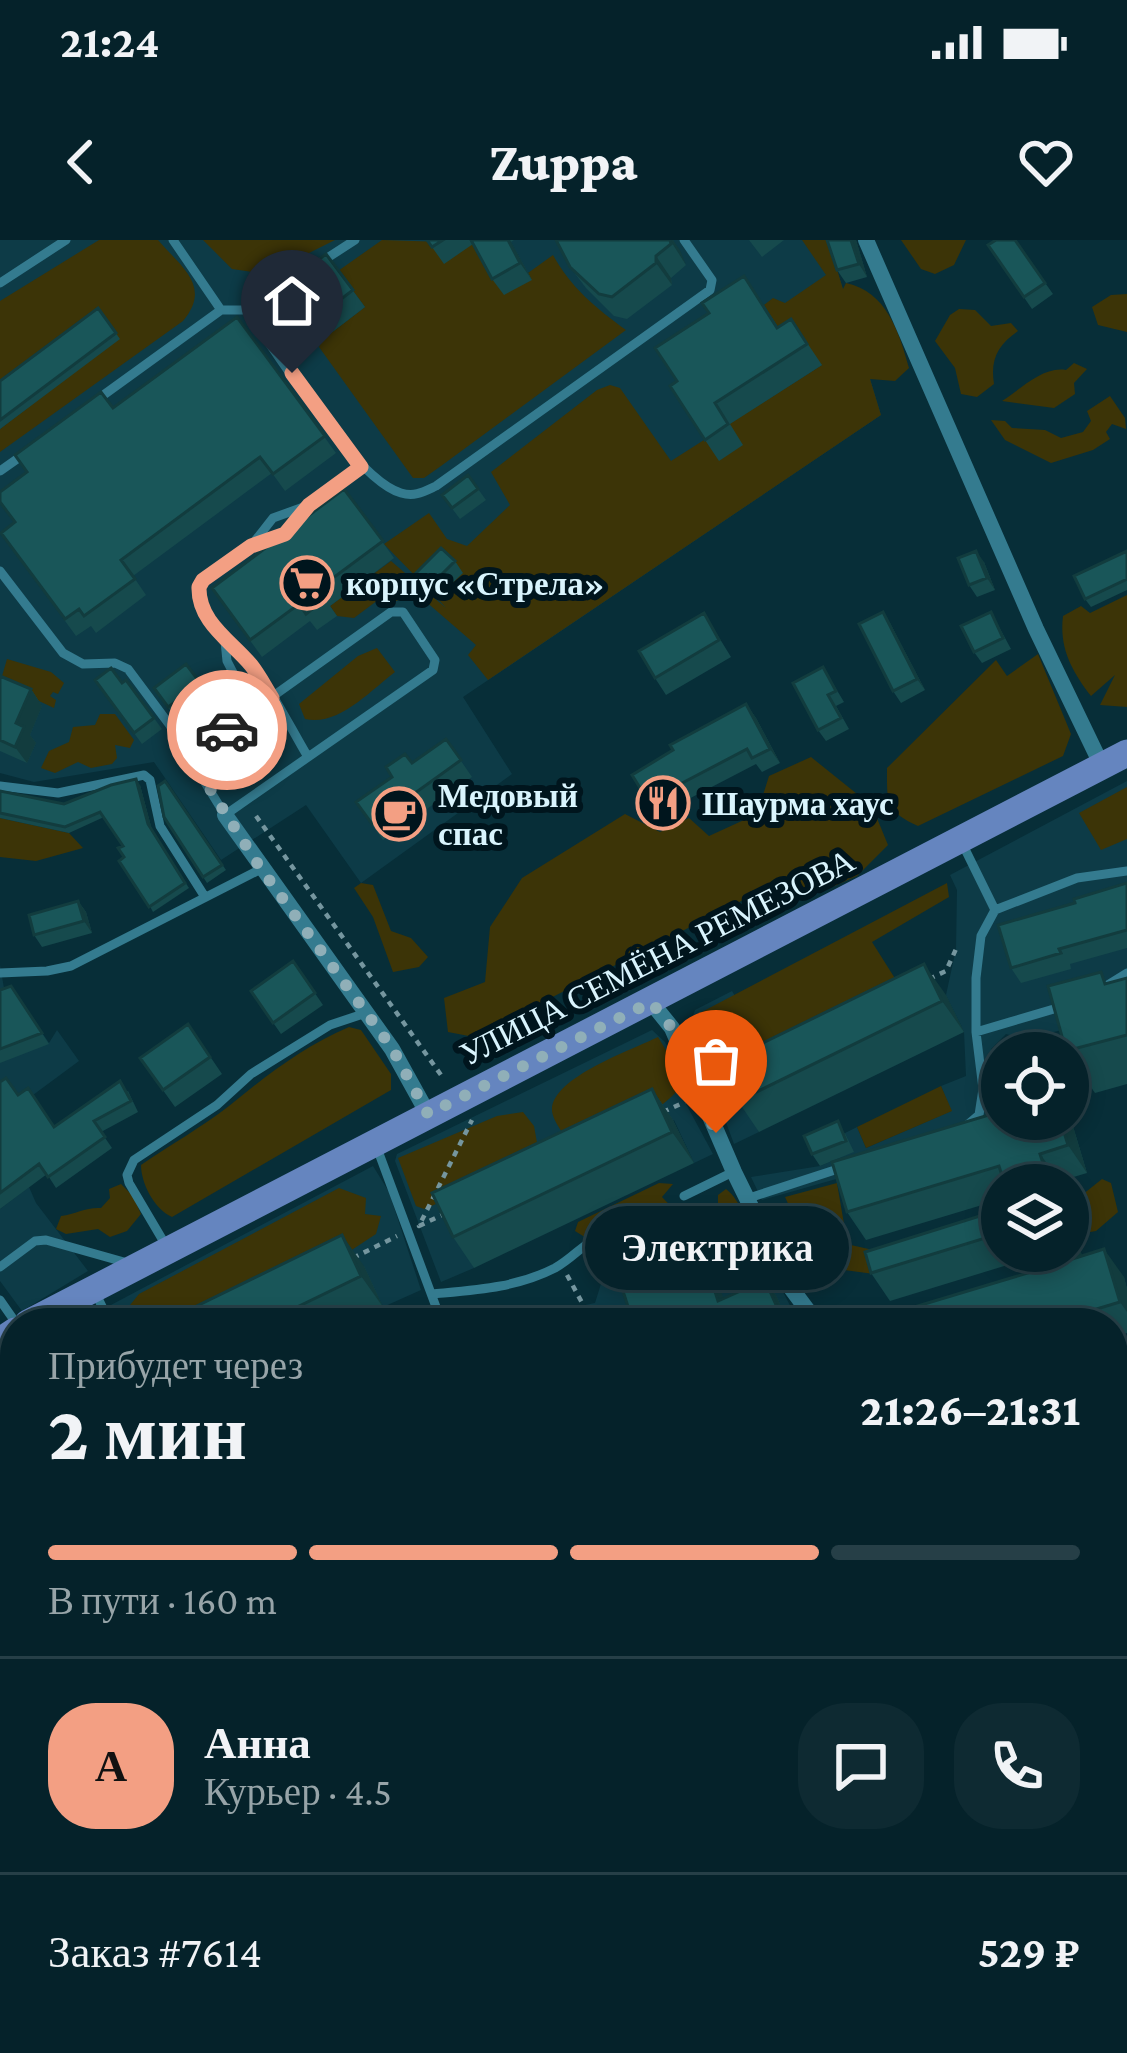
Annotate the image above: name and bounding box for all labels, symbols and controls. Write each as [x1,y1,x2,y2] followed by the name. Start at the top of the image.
[60,17,160,67] text: 21:24
[48,129,114,195] icon: back
[1013,129,1079,195] icon: heart
[489,132,638,192] text: Zuppa
[241,250,343,373] pin
[259,268,325,334] icon: home
[279,555,335,611] supermarket icon: корпус «Стрела»
[346,565,604,602] place label: корпус «Стрела»
[167,670,287,790] courier
[194,697,260,763] icon: car
[635,775,691,831] restaurant icon: Шаурма хаус
[438,777,578,852] place label: Медовый спас
[702,785,894,822] place label: Шаурма хаус
[371,786,427,842] cafe icon: Медовый спас
[454,841,861,1073] street label: УЛИЦА СЕМЁНА РЕМЕЗОВА
[665,1010,767,1133] pin
[683,1028,749,1094] icon: bag
[981,1032,1089,1272] map controls
[981,1032,1089,1140] button: locate
[981,1164,1089,1272] button: layers
[584,1205,848,1289] callout: Электрика
[621,1226,813,1269] text: Электрика
[48,1344,303,1387] text: Прибудет через
[860,1385,1080,1435] text: 21:26–21:31
[48,1389,247,1476] text: 2 мин
[48,1579,277,1622] text: В пути · 160 m
[798,1703,924,1829] button: chat
[954,1703,1080,1829] button: phone
[204,1718,311,1768] text: Анна
[95,1741,127,1791] text: А
[204,1770,392,1813] text: Курьер · 4.5
[48,1927,262,1977] text: Заказ #7614
[978,1927,1080,1977] text: 529 ₽

